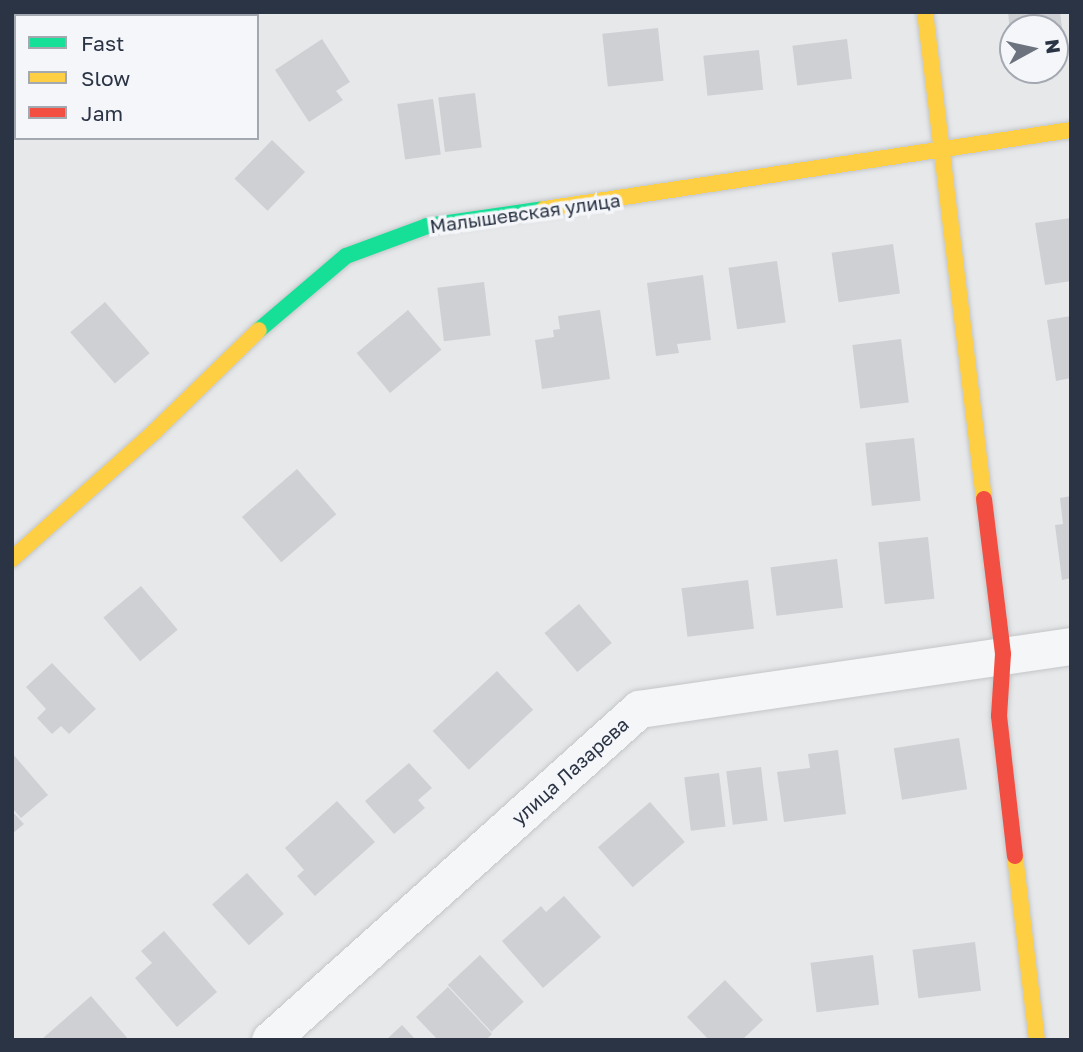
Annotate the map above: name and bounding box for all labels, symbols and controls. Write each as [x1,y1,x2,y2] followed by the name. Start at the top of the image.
[14,14,259,140] legend
[999,14,1069,84] north arrow
[81,30,124,56] text: Fast
[1041,38,1066,55] text: N
[81,65,130,91] text: Slow
[81,100,123,126] text: Jam
[428,188,622,238] street label: Малышевская улица
[507,712,633,830] street label: улица Лазарева

